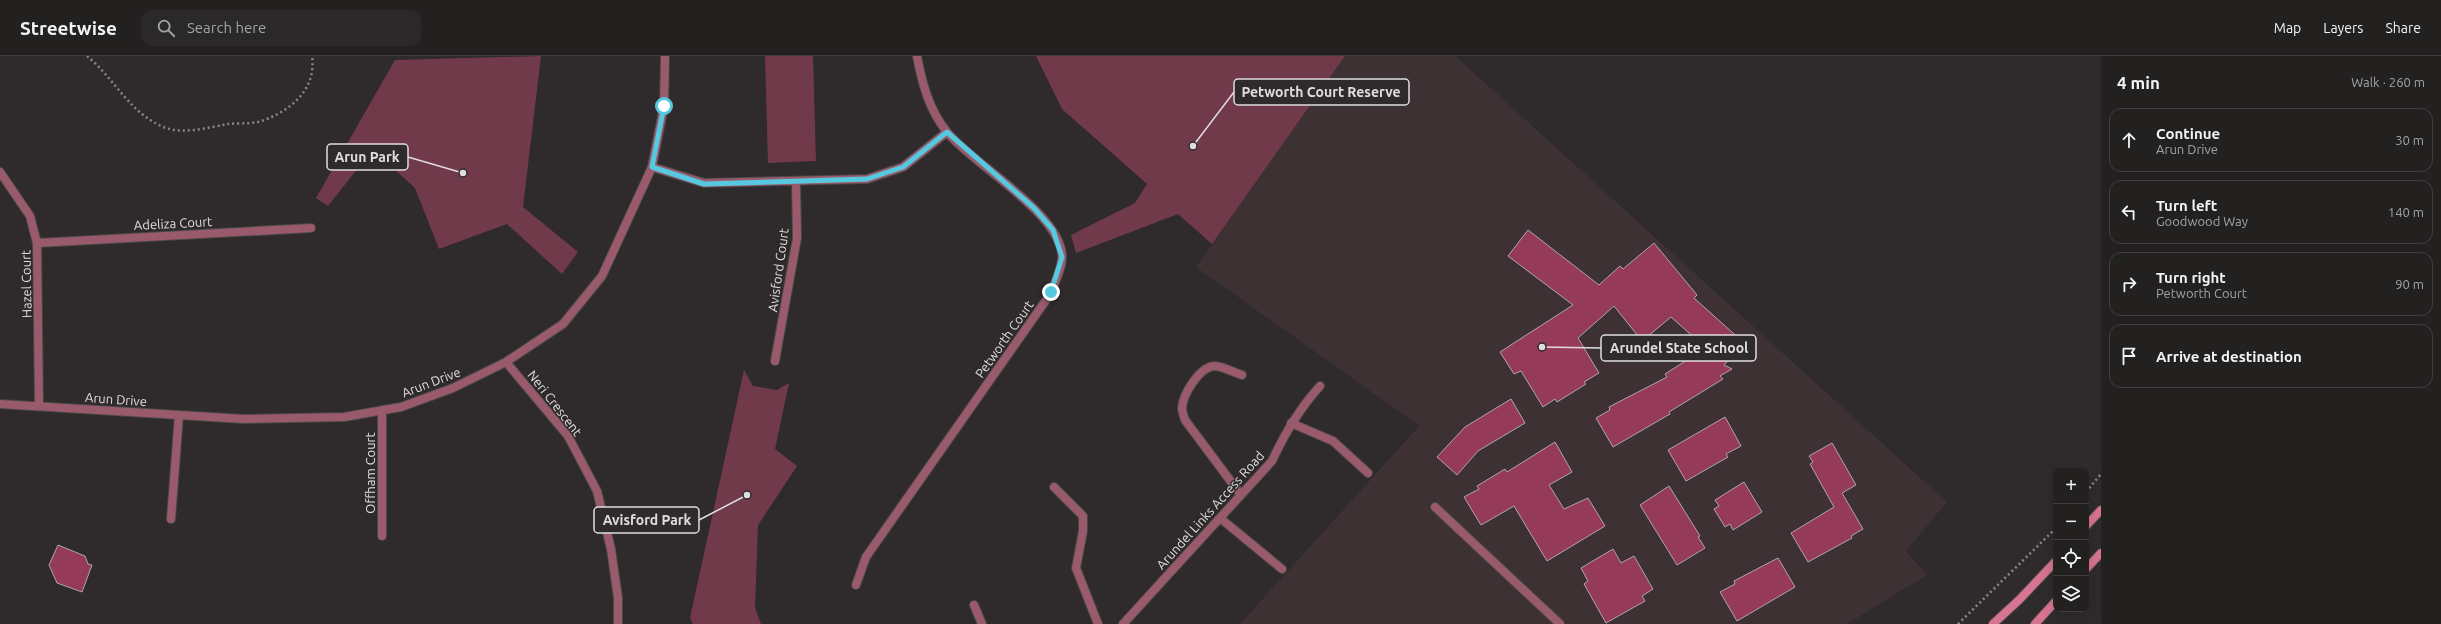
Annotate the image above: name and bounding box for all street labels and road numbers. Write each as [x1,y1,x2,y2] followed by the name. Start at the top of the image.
[133,214,213,232] street label: Adeliza Court
[765,227,791,313] street label: Avisford Court
[18,250,34,318] street label: Hazel Court
[972,298,1036,380] street label: Petworth Court
[400,364,462,400] street label: Arun Drive
[525,368,585,438] street label: Neri Crescent
[85,390,147,408] street label: Arun Drive
[363,432,377,514] street label: Offham Court
[1153,448,1267,572] street label: Arundel Links Access Road

